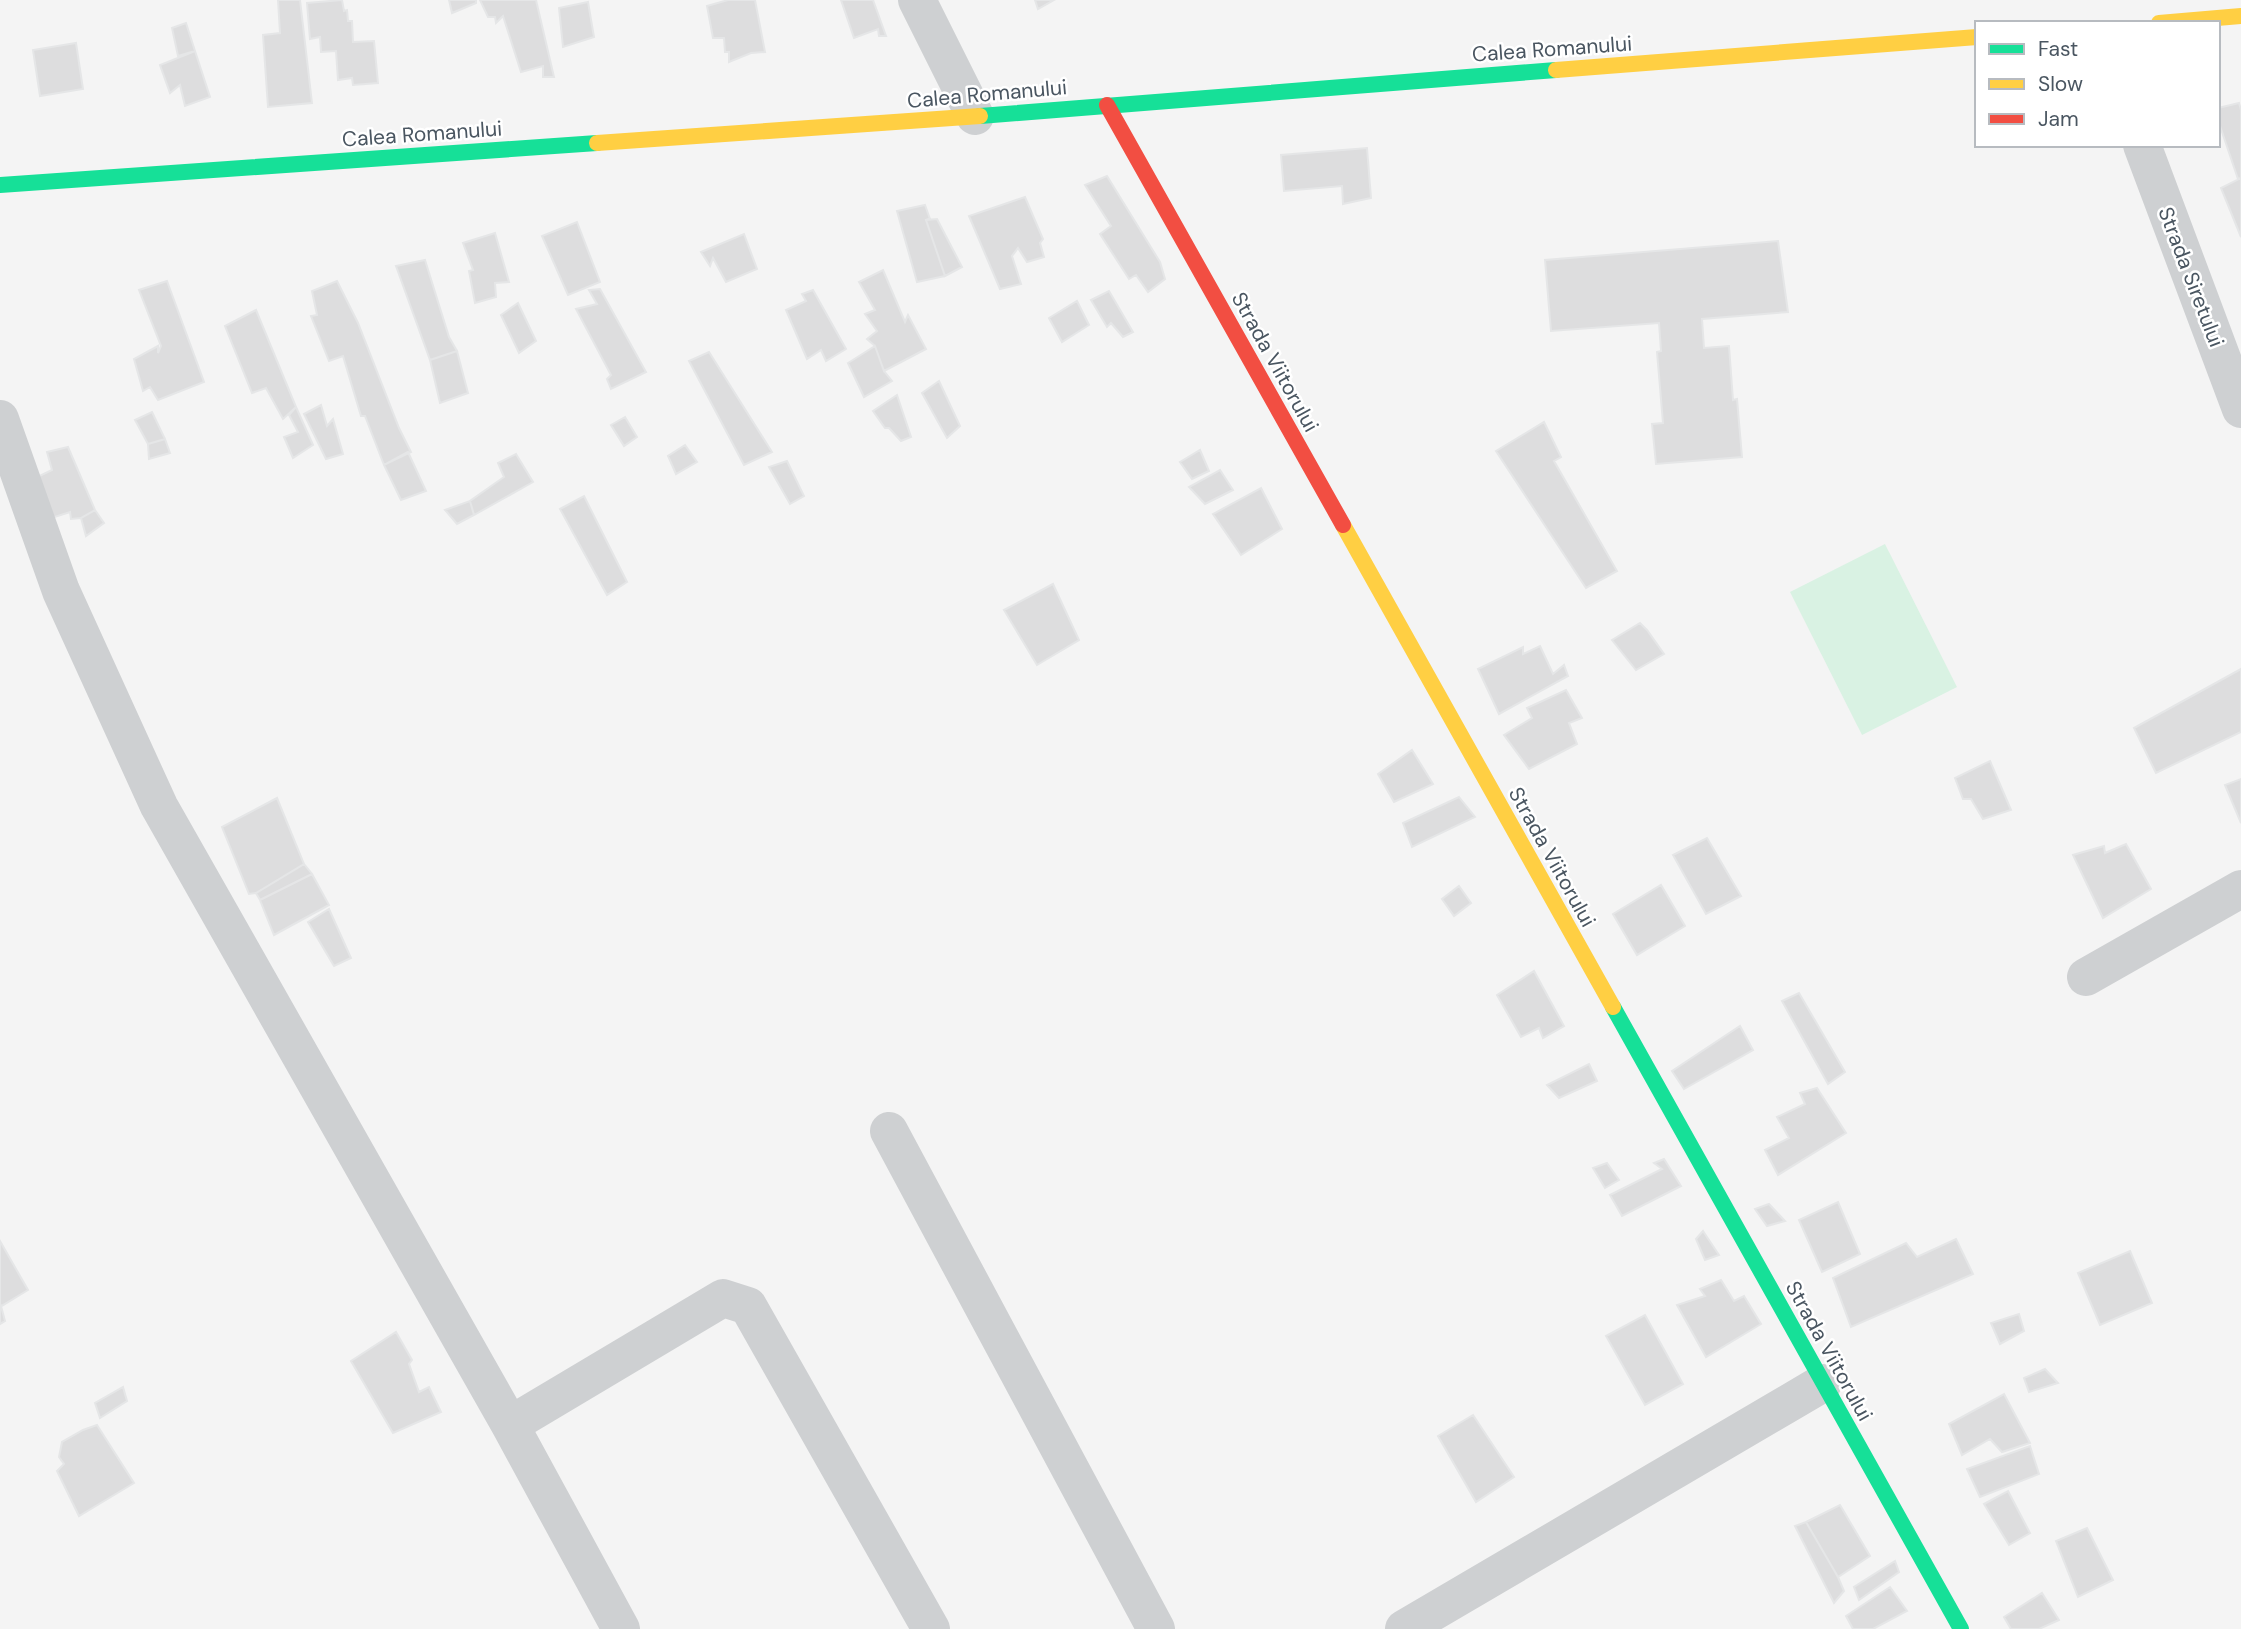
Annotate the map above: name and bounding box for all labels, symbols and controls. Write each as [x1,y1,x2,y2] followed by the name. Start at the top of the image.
[1975,21,2220,147] legend
[1471,29,1633,69] street label: Calea Romanului
[2038,35,2078,63] text: Fast
[2038,70,2083,98] text: Slow
[906,73,1068,115] street label: Calea Romanului
[2038,105,2079,133] text: Jam
[341,114,503,154] street label: Calea Romanului
[2151,203,2231,351] street label: Strada Siretului
[1225,287,1325,437] street label: Strada Viitorului
[1502,782,1602,932] street label: Strada Viitorului
[1779,1276,1879,1426] street label: Strada Viitorului

